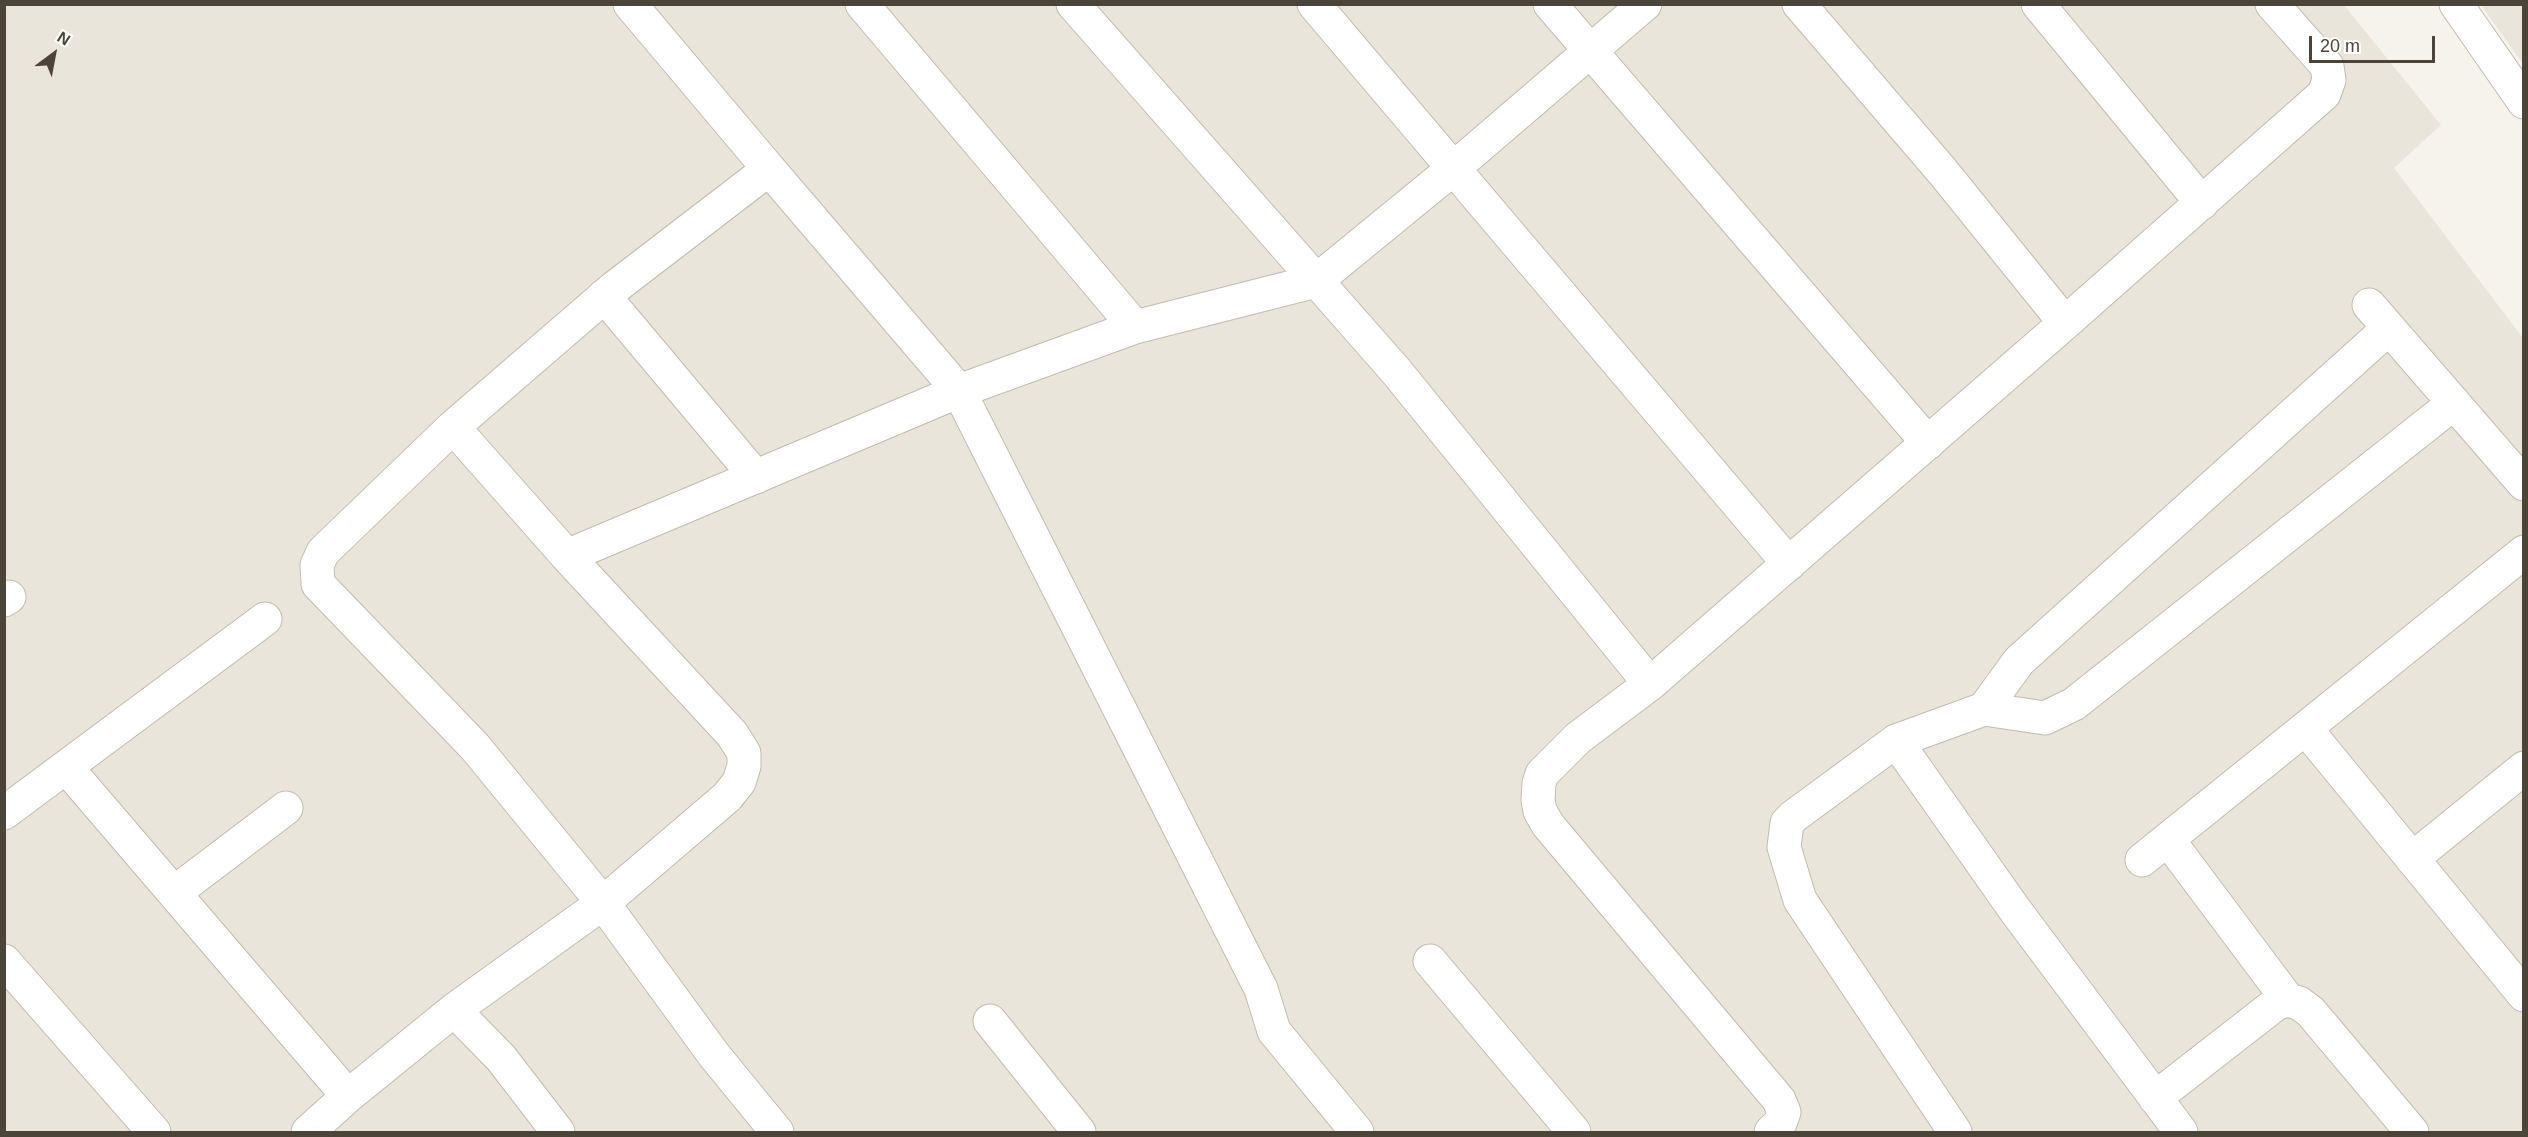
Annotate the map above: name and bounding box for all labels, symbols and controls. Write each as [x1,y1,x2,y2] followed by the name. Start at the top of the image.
[24,24,84,84] north arrow
[2312,24,2438,62] scale bar
[54,28,73,49] text: N
[2320,36,2360,56] text: 20 m

